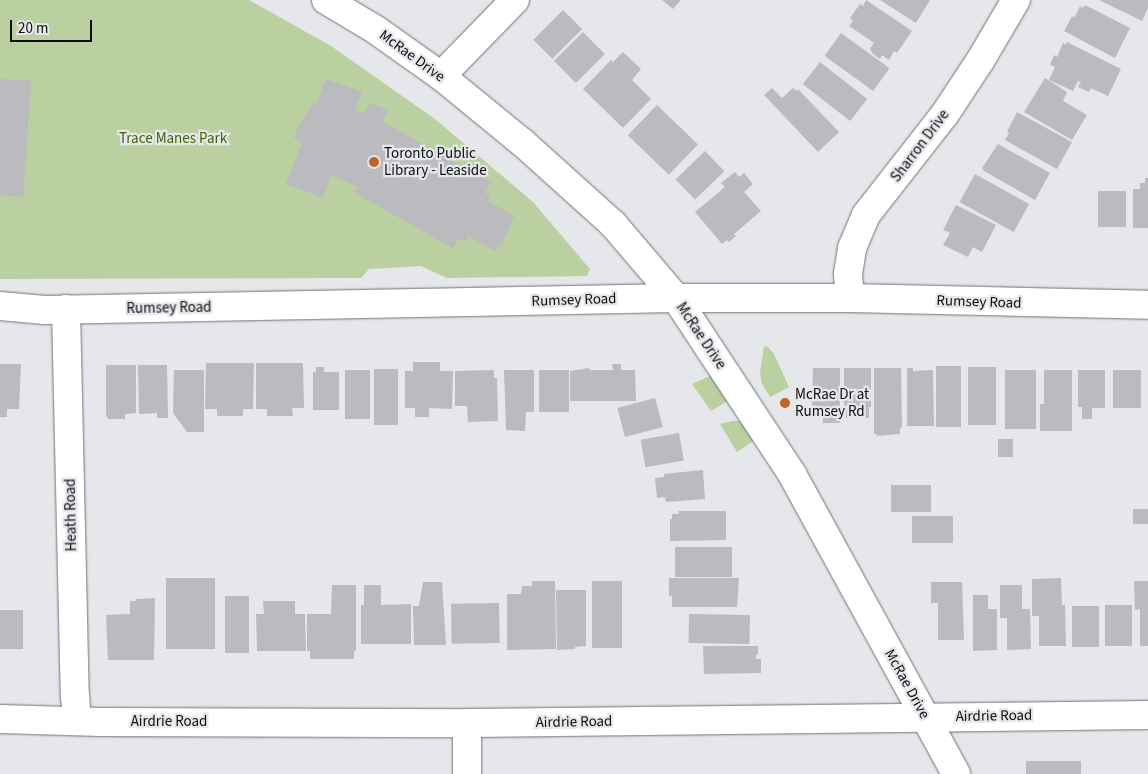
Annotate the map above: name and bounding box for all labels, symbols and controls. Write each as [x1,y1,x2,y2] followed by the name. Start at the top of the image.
[12,10,95,42] scale bar
[18,18,48,39] text: 20 m
[376,26,448,86] street label: McRae Drive
[887,106,953,186] street label: Sharron Drive
[119,130,227,148] park label: Trace Manes Park
[384,144,487,179] place label: Toronto Public Library - Leaside
[368,156,380,168] marker: Toronto Public Library - Leaside
[531,290,617,310] street label: Rumsey Road
[936,292,1022,312] street label: Rumsey Road
[126,298,212,318] street label: Rumsey Road
[672,299,730,373] street label: McRae Drive
[795,385,869,420] place label: McRae Dr at Rumsey Rd
[779,397,791,409] marker: McRae Dr at Rumsey Rd
[61,478,81,552] street label: Heath Road
[881,646,933,722] street label: McRae Drive
[955,706,1033,726] street label: Airdrie Road
[535,712,613,732] street label: Airdrie Road
[131,713,207,731] street label: Airdrie Road

